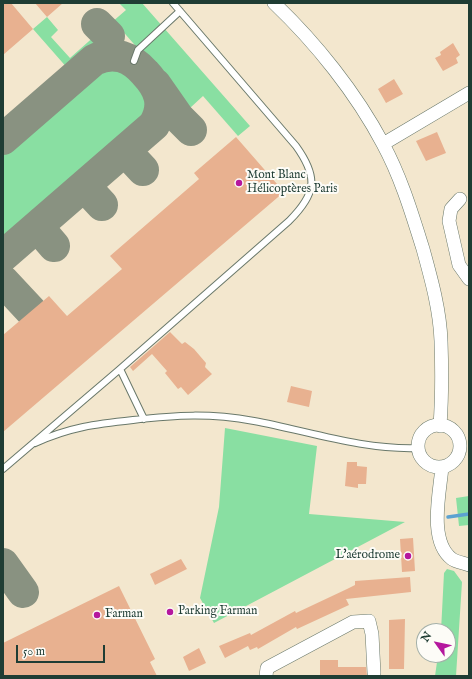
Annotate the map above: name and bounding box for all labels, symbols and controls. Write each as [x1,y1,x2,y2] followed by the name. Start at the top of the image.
[247,169,337,197] place label: Mont Blanc Hélicoptères Paris
[234,178,244,188] marker: Mont Blanc Hélicoptères Paris
[335,549,400,563] place label: L'aérodrome
[403,551,413,561] marker: L'aérodrome
[178,605,257,619] place label: Parking Farman
[165,607,175,617] marker: Parking Farman
[105,608,143,622] place label: Farman
[92,610,102,620] marker: Farman
[416,623,456,663] north arrow
[418,629,435,645] text: N
[18,637,107,663] scale bar
[23,644,45,659] text: 50 m

